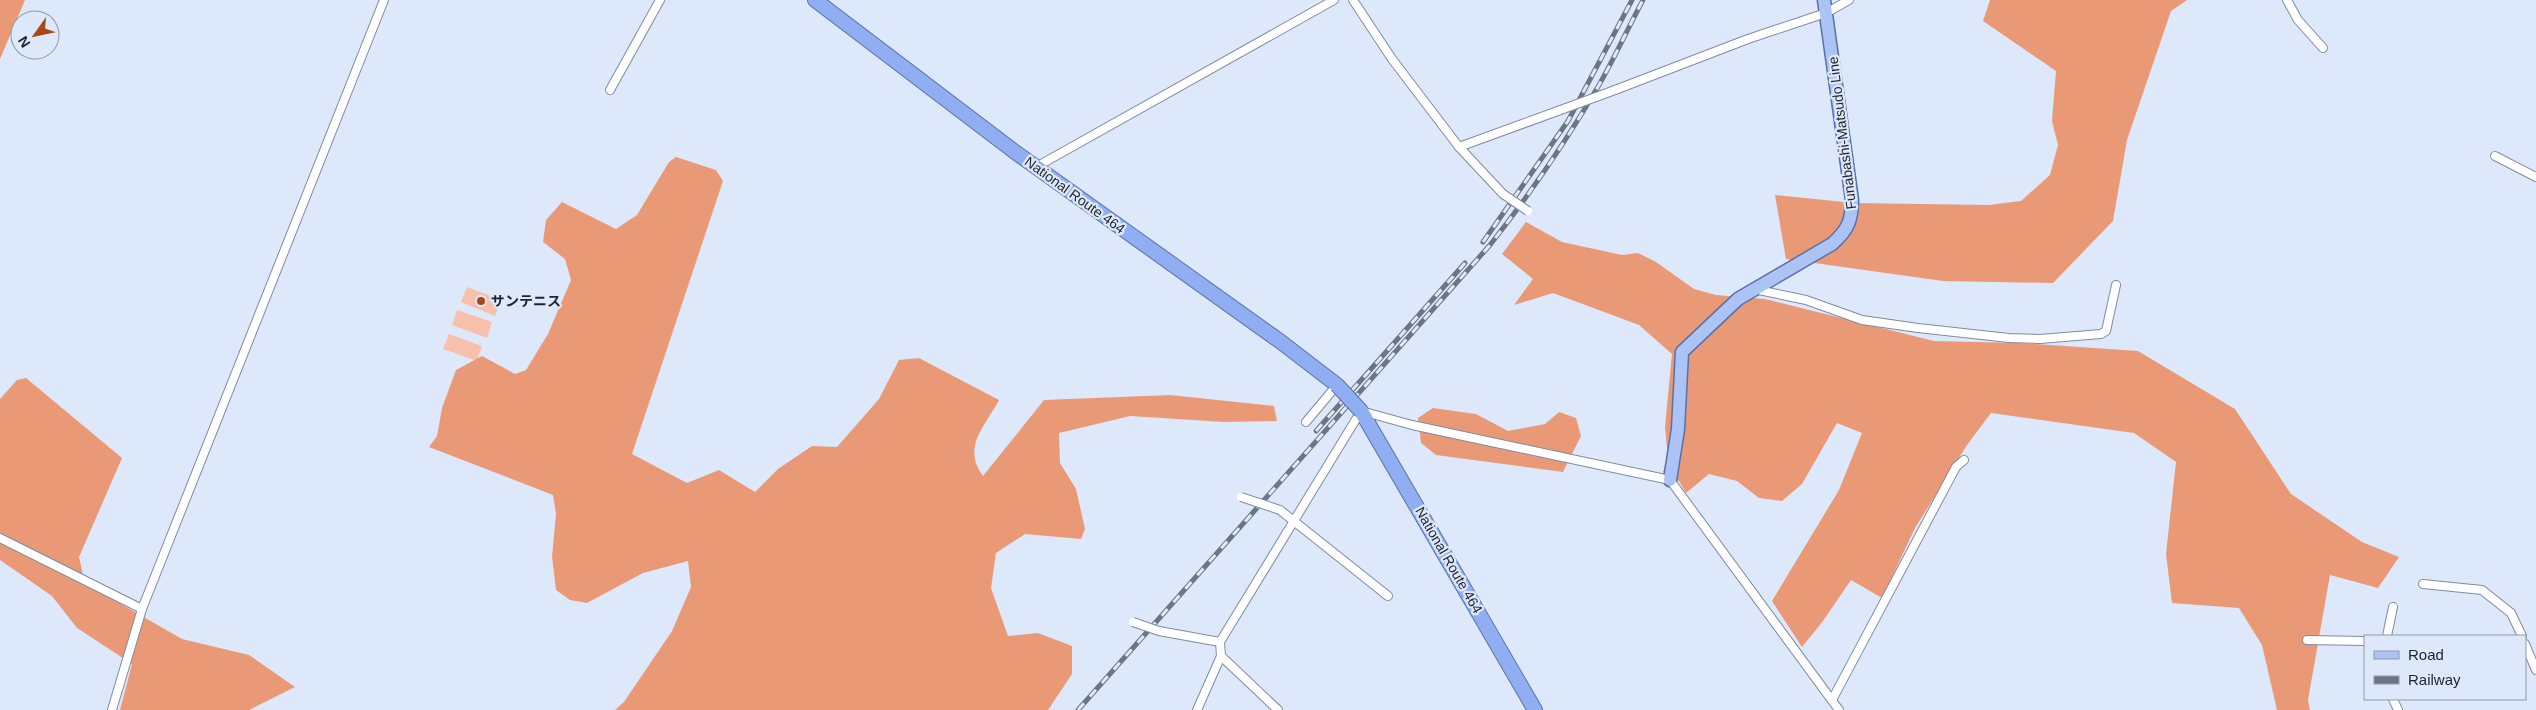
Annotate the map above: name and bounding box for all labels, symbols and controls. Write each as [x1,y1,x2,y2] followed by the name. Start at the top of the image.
[10,10,60,60] north arrow
[15,33,34,51] text: N
[1825,55,1859,210] street label: Funabashi-Matsudo Line
[1022,153,1128,237] street label: National Route 464
[491,293,561,309] place label: サンテニス
[475,295,487,307] marker: サンテニス
[1412,504,1486,616] street label: National Route 464
[2364,635,2526,700] legend
[2408,646,2444,663] text: Road
[2408,671,2461,688] text: Railway

